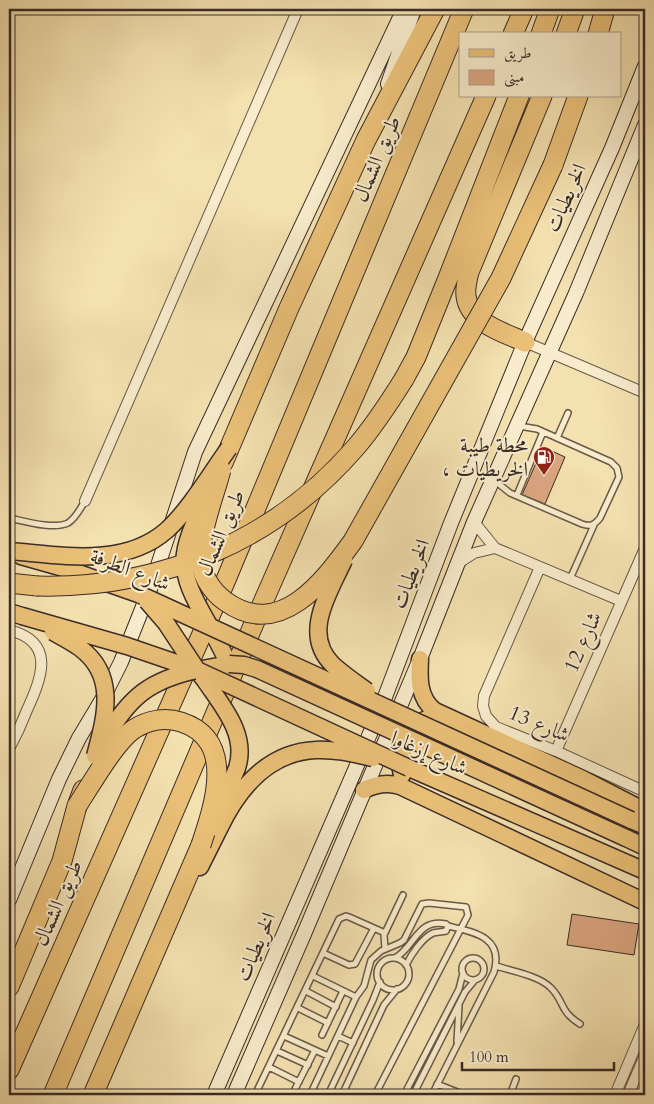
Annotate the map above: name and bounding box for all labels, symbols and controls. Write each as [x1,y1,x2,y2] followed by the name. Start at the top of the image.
[459,32,622,98] legend
[504,43,531,63] text: طريق
[504,67,524,88] text: مبنى
[346,111,408,207] street label: طريق الشمال
[538,159,594,237] street label: الخريطيات
[442,431,528,484] place label: محطة طيبة ، الخريطيات
[532,445,556,476] fuel station icon: محطة طيبة ، الخريطيات
[190,485,252,581] street label: طريق الشمال
[384,535,438,613] street label: الخريطيات
[85,542,174,601] street label: شارع الطرفة
[557,607,612,678] street label: شارع 12
[503,698,574,753] street label: شارع 13
[385,723,472,785] street label: شارع إزغاوا
[26,855,90,951] street label: طريق الشمال
[228,908,284,986] street label: الخريطيات
[462,1039,614,1071] scale bar
[469,1047,509,1067] text: 100 m

